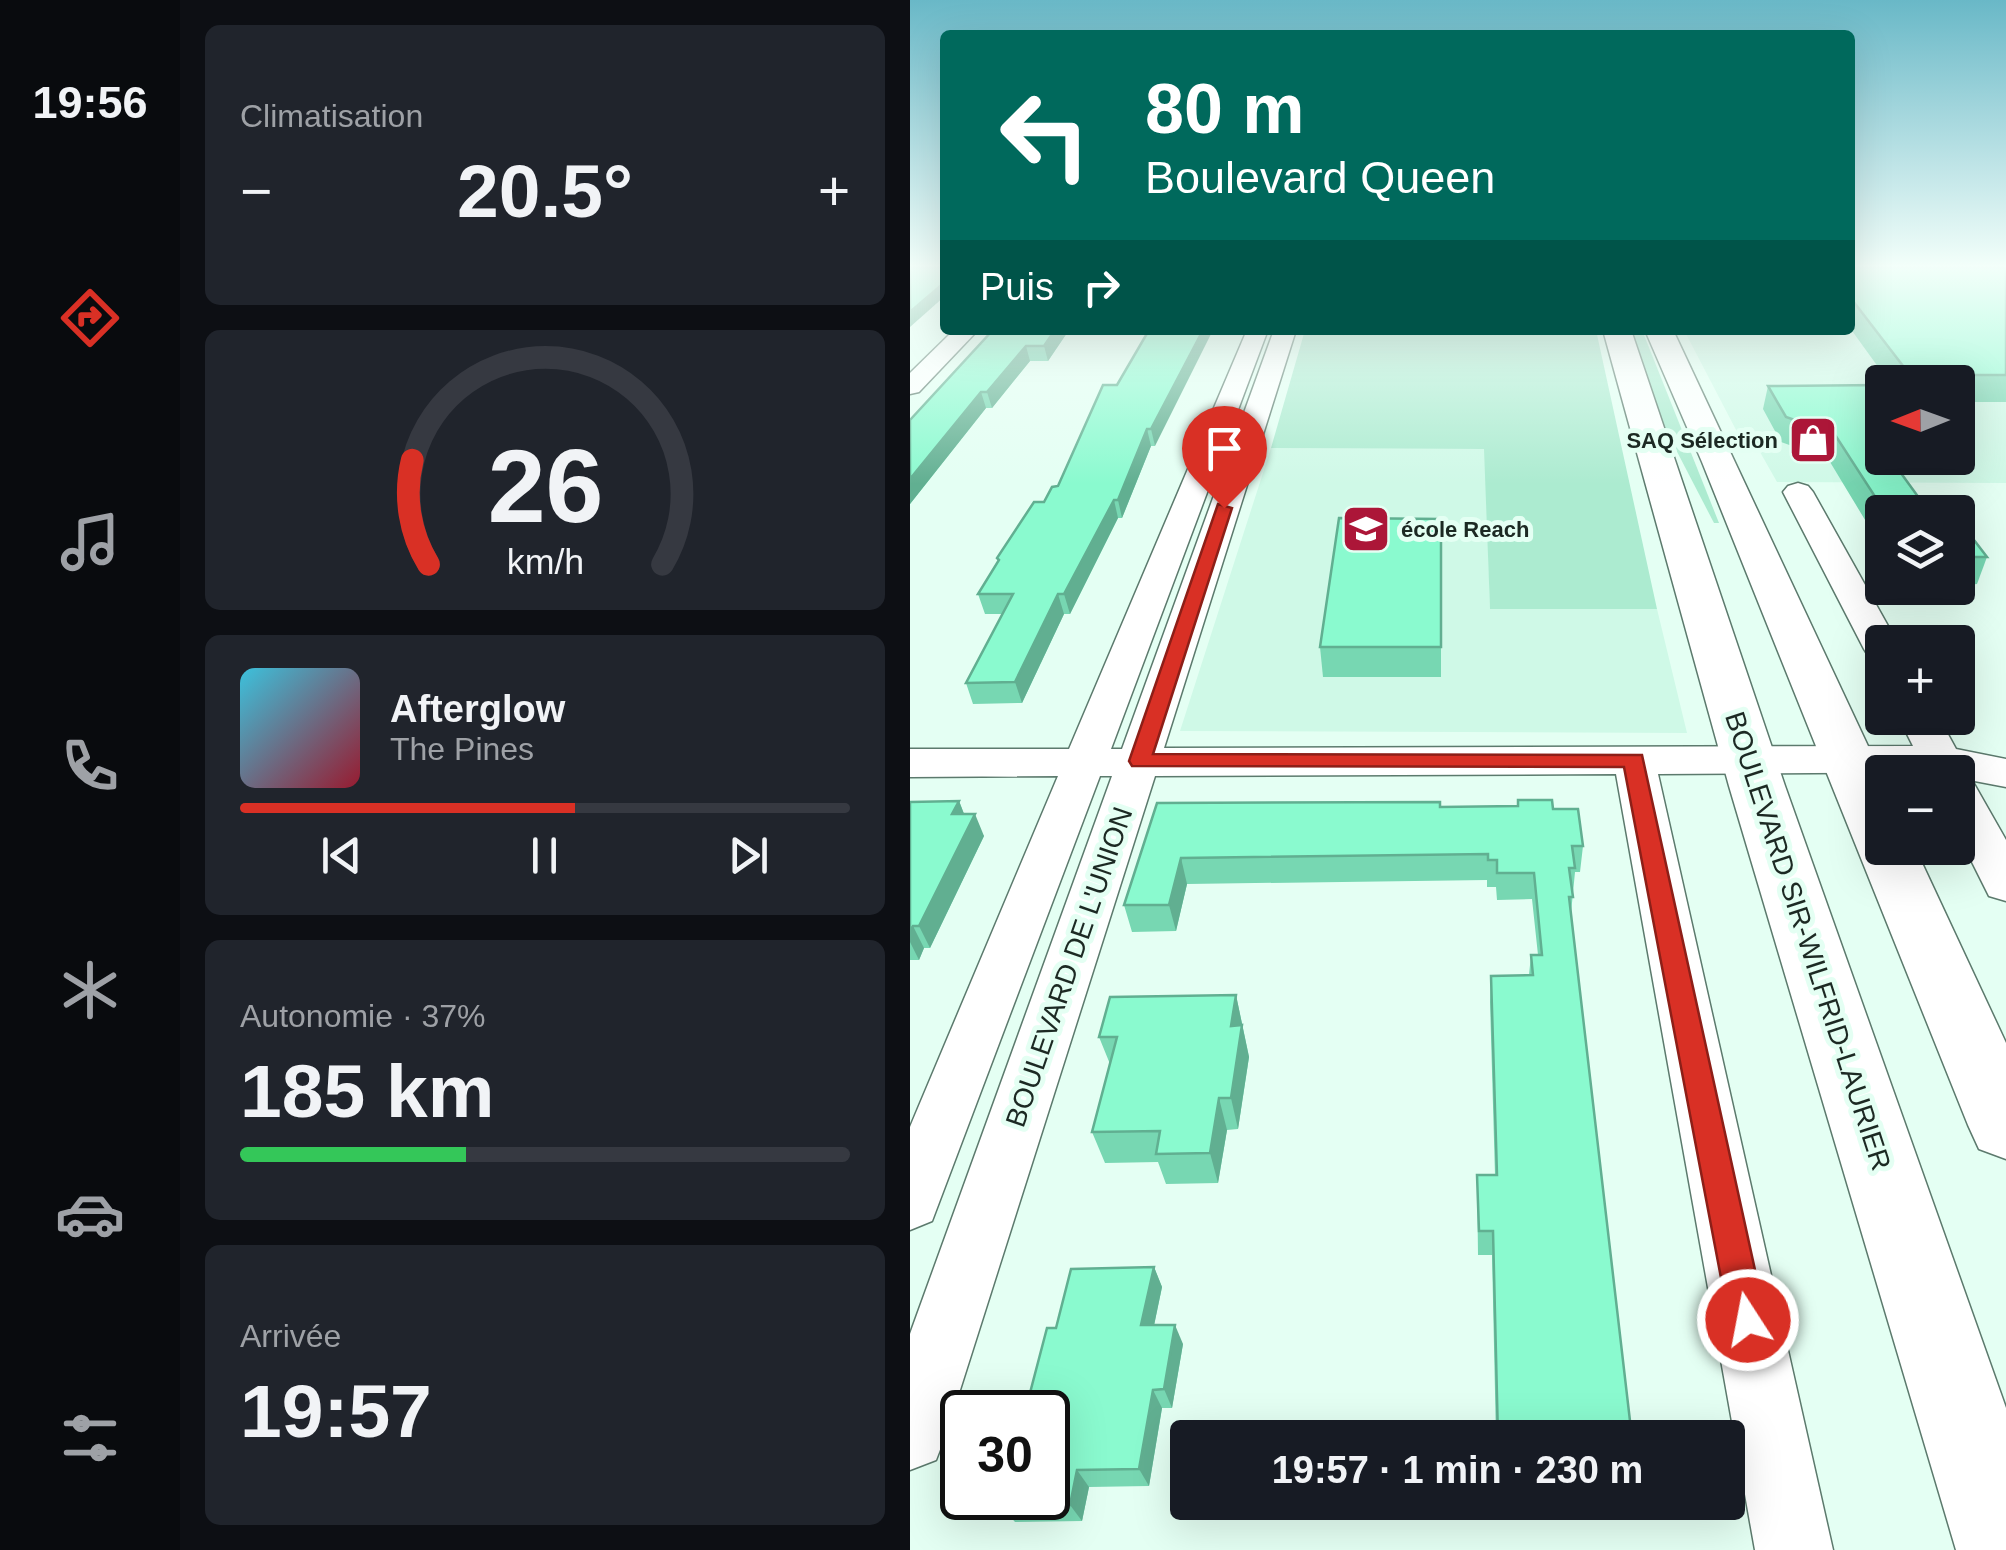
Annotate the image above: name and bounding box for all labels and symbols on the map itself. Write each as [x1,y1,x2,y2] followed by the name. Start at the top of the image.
[1865,365,1975,475] north arrow
[1182,406,1267,509] pin
[1787,414,1839,466] shop icon: SAQ Sélection
[1626,428,1778,453] place label: SAQ Sélection
[1340,503,1392,555] school or university icon: école Reach
[1401,517,1529,542] place label: école Reach
[1719,708,1897,1174] street label: BOULEVARD SIR-WILFRID-LAURIER
[1000,803,1138,1131] street label: BOULEVARD DE L'UNION
[1696,1268,1800,1372] position arrow
[940,1390,1070,1520] speed limit sign: 30

